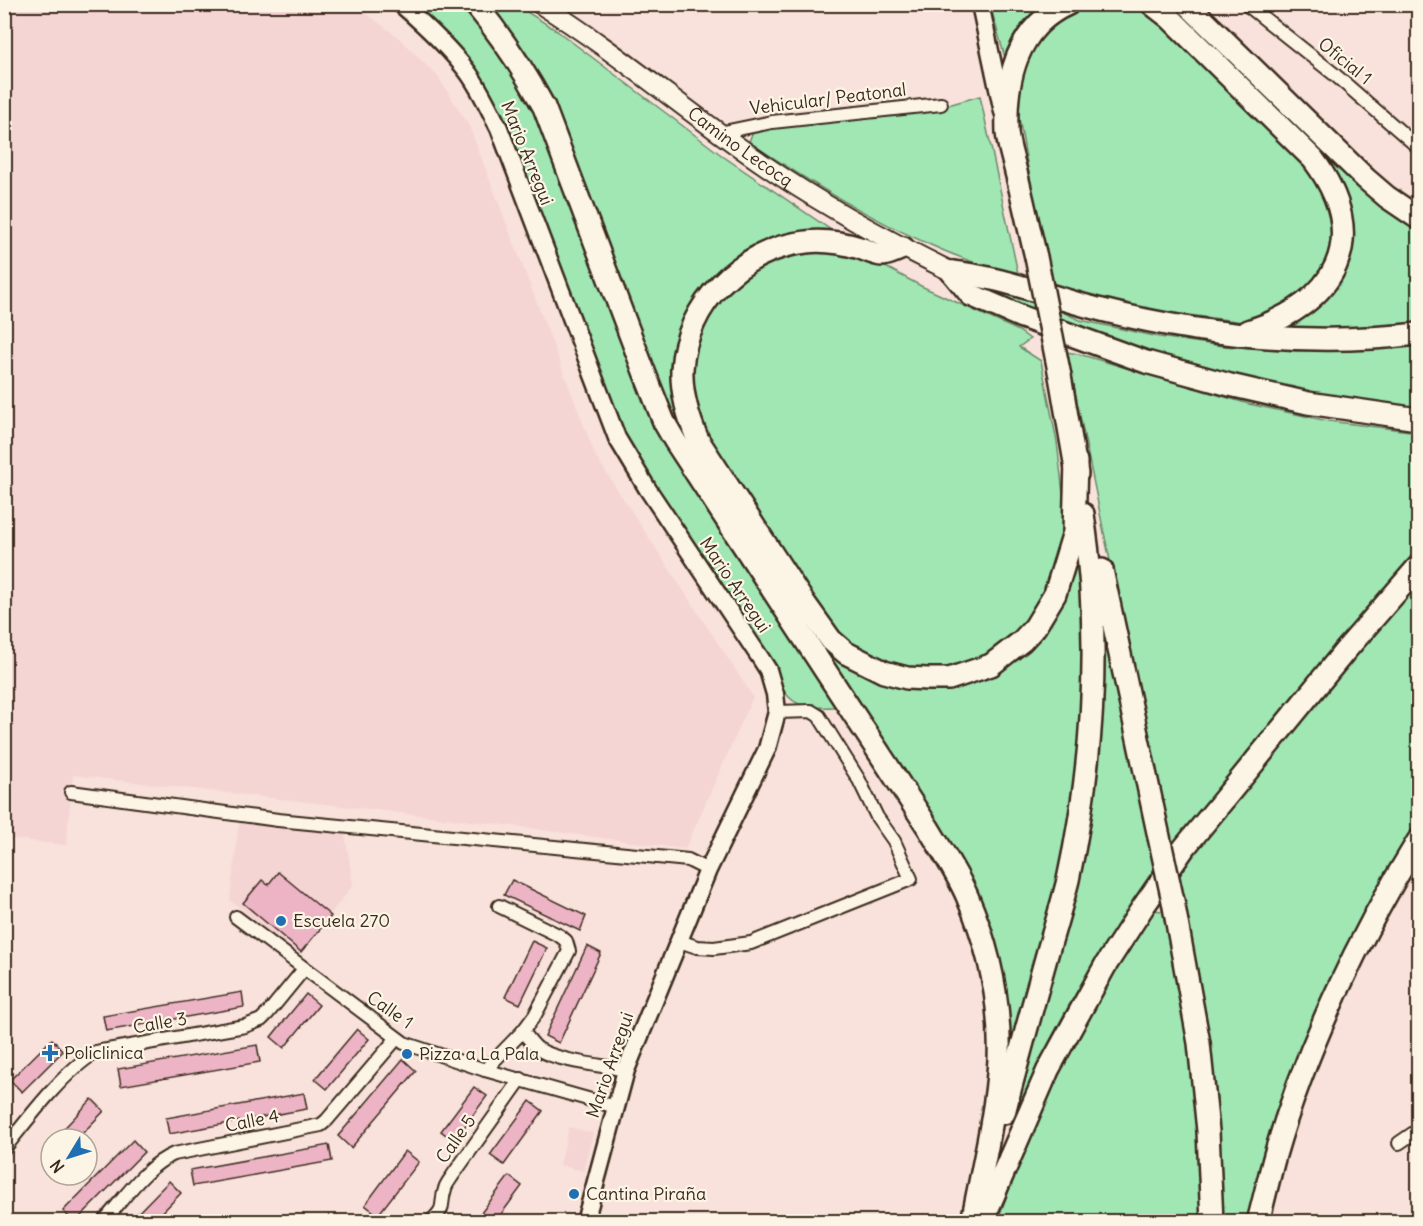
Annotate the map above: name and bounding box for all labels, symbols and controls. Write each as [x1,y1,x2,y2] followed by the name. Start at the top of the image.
[1314,32,1377,89] street label: Oficial 1
[748,77,907,120] street label: Vehicular/ Peatonal
[496,97,559,208] street label: Mario Arregui
[683,101,797,192] street label: Camino Lecocq
[695,532,776,637] street label: Mario Arregui
[293,909,390,932] place label: Escuela 270
[274,914,288,928] marker: Escuela 270
[363,985,418,1034] street label: Calle 1
[131,1006,189,1039] street label: Calle 3
[581,1009,638,1121] street label: Mario Arregui
[64,1041,144,1064] place label: Policlinica
[419,1042,539,1065] place label: Pizza a La Pala
[41,1044,59,1062] marker: Policlinica
[400,1047,414,1061] marker: Pizza a La Pala
[223,1104,281,1137] street label: Calle 4
[431,1110,481,1168] street label: Calle 5
[39,1127,99,1187] north arrow
[46,1156,68,1177] text: N
[586,1182,706,1205] place label: Cantina Piraña
[567,1187,581,1201] marker: Cantina Piraña

